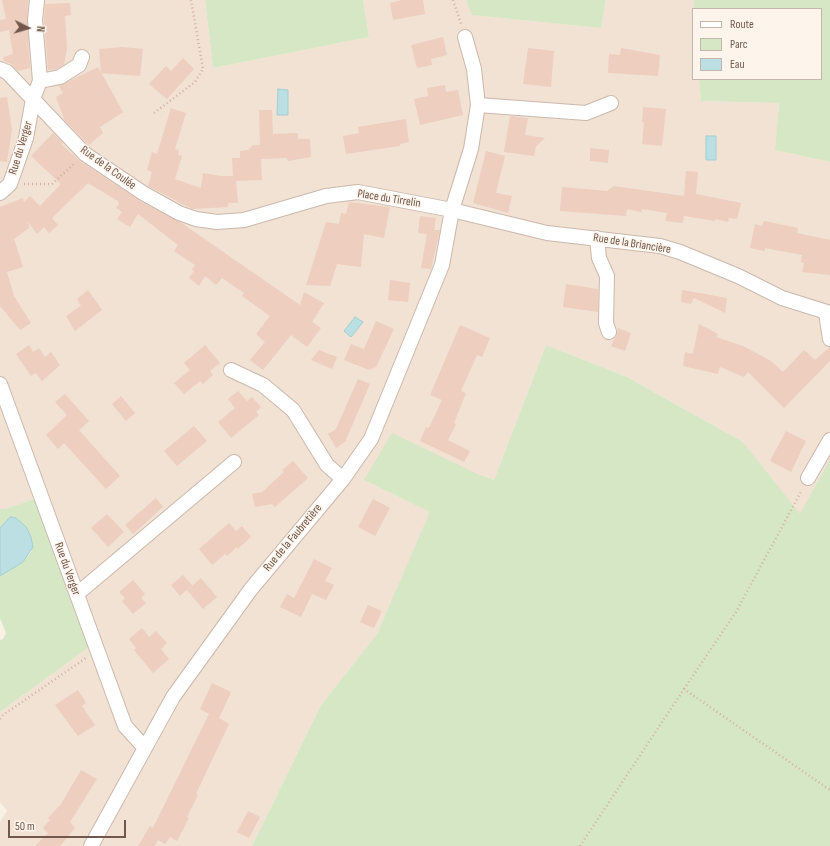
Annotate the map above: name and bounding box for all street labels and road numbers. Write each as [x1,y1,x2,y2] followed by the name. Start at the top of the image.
[6,120,36,176] street label: Rue du Verger
[77,143,139,193] street label: Rue de la Coulée
[356,187,422,211] street label: Place du Tirrelin
[592,231,672,257] street label: Rue de la Briancière
[261,501,325,575] street label: Rue de la Faubretière
[51,541,83,597] street label: Rue du Verger

